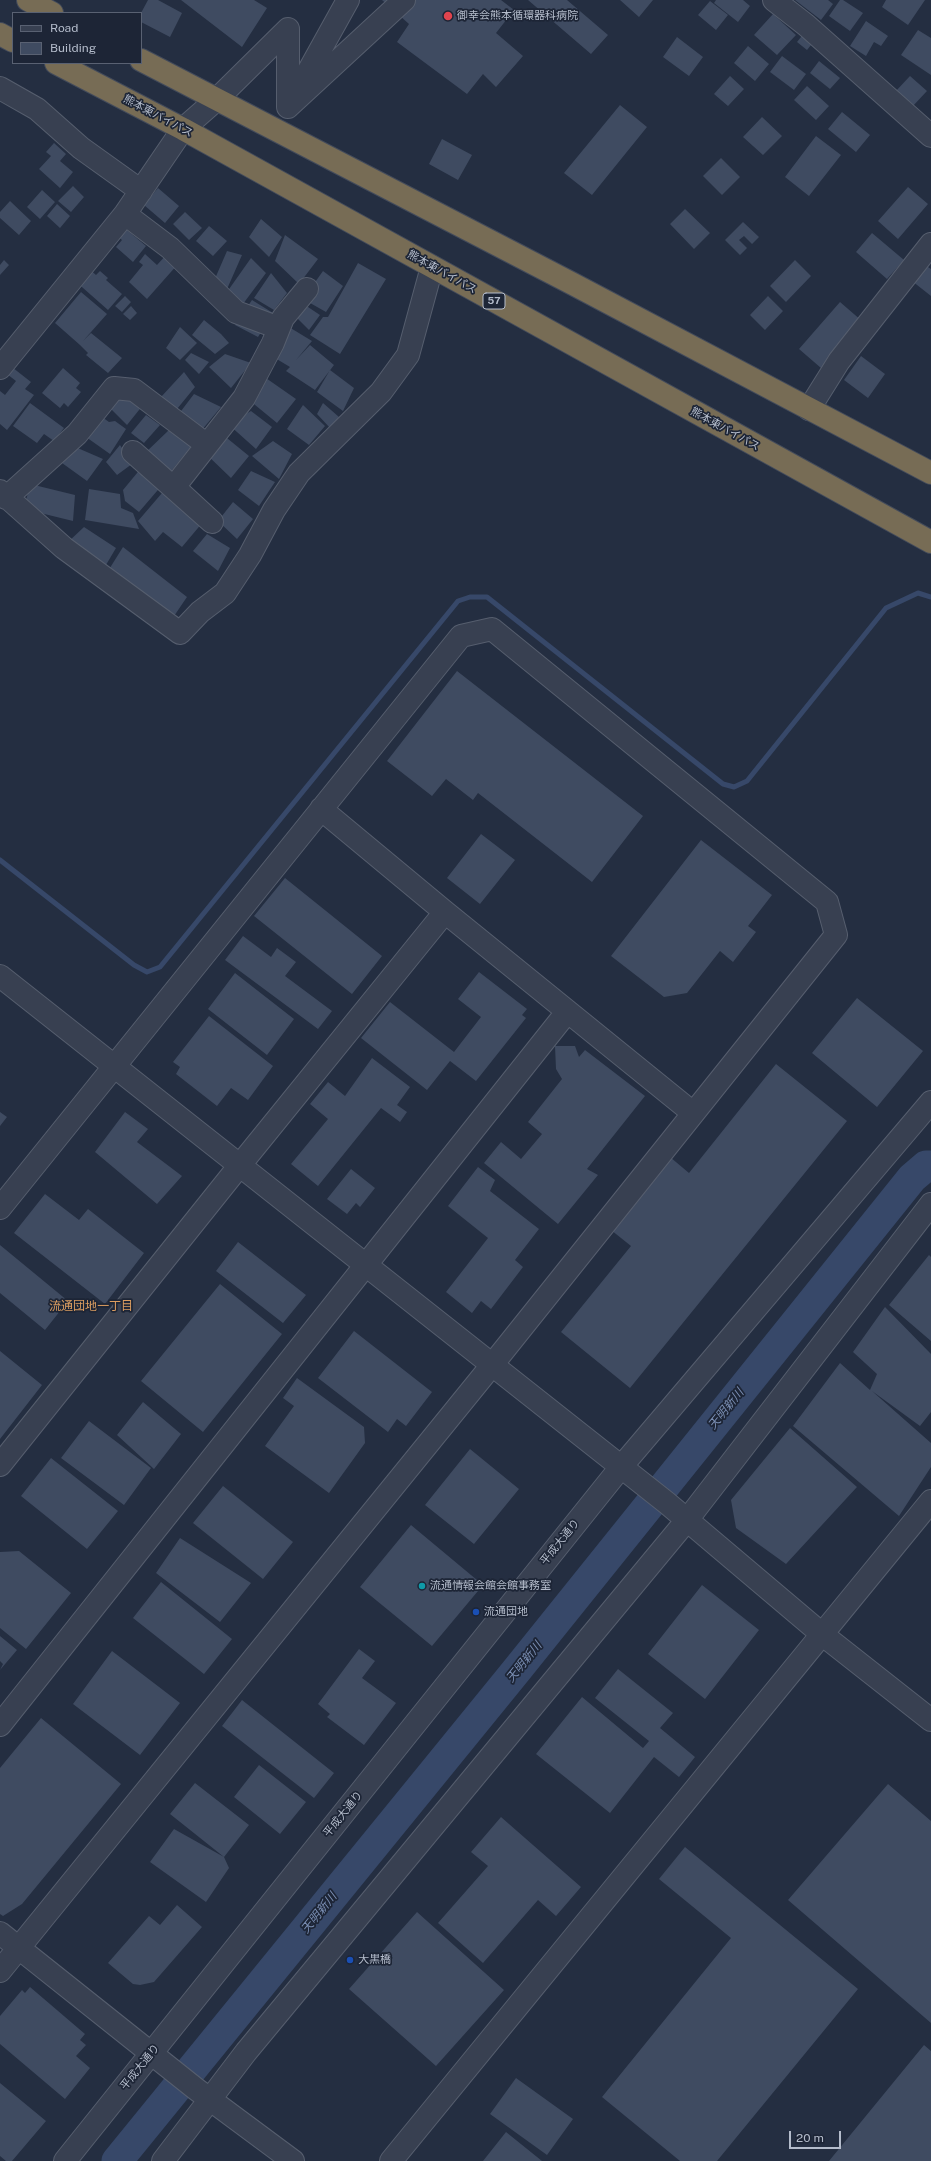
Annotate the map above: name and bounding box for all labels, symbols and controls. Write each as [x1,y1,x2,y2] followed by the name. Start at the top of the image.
[457,9,578,23] place label: 御幸会熊本循環器科病院
[442,10,454,22] marker: 御幸会熊本循環器科病院
[12,12,142,64] legend
[50,21,78,35] text: Road
[50,41,96,55] text: Building
[121,92,195,140] street label: 熊本東バイパス
[405,248,479,296] street label: 熊本東バイパス
[483,293,505,309] road number: 57
[688,405,762,453] street label: 熊本東バイパス
[49,1299,133,1313] district label: 流通団地一丁目
[705,1386,747,1432] water label: 天明新川
[538,1516,582,1568] street label: 平成大通り
[430,1579,551,1593] place label: 流通情報会館会館事務室
[417,1581,427,1591] marker: 流通情報会館会館事務室
[484,1605,528,1619] place label: 流通団地
[471,1607,481,1617] marker: 流通団地
[503,1639,545,1685] water label: 天明新川
[321,1788,365,1840] street label: 平成大通り
[298,1890,340,1936] water label: 天明新川
[358,1953,391,1967] place label: 大黒橋
[345,1955,355,1965] marker: 大黒橋
[118,2041,162,2093] street label: 平成大通り
[791,2123,843,2149] scale bar
[796,2131,824,2145] text: 20 m

